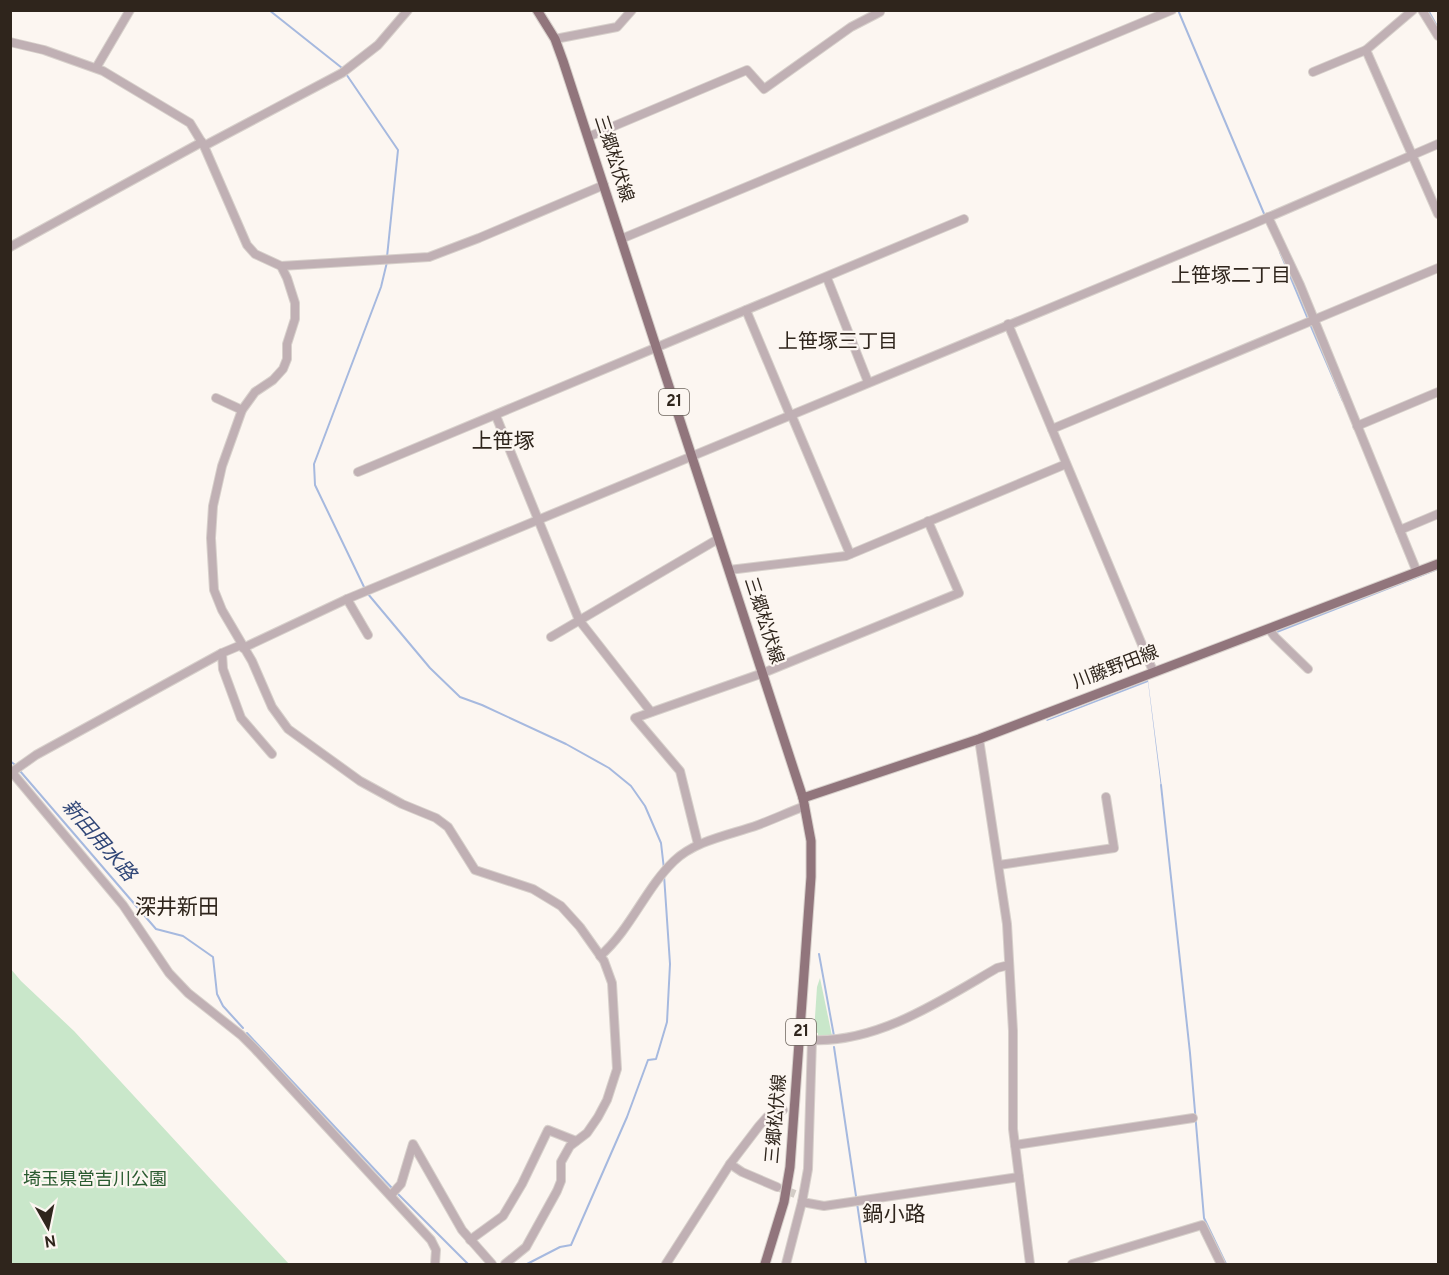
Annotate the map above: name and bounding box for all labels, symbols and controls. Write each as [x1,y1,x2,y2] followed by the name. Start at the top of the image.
[588,113,638,205] street label: 三郷松伏線
[1171,264,1291,290] district label: 上笹塚二丁目
[778,330,898,356] district label: 上笹塚三丁目
[659,389,689,415] road number: 21
[472,429,535,456] district label: 上笹塚
[738,575,788,667] street label: 三郷松伏線
[1070,641,1162,695] street label: 川藤野田線
[55,795,142,889] water label: 新田用水路
[135,895,219,922] district label: 深井新田
[786,1019,816,1045] road number: 21
[762,1073,792,1165] street label: 三郷松伏線
[23,1169,167,1192] park label: 埼玉県営吉川公園
[18,1197,78,1257] north arrow
[863,1202,926,1229] district label: 鍋小路
[43,1229,57,1251] text: N

